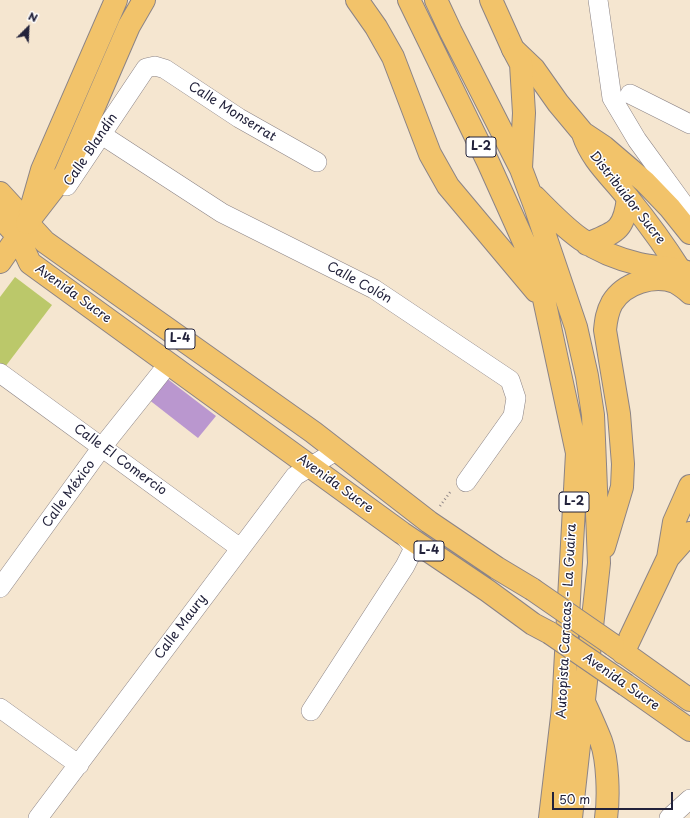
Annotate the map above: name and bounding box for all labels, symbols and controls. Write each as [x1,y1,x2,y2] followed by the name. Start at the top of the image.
[26,7,41,26] text: N
[8,8,48,48] north arrow
[185,79,279,145] street label: Calle Monserrat
[61,111,121,189] street label: Calle Blandín
[466,137,496,157] road number: L-2
[586,148,668,248] street label: Distribuidor Sucre
[324,259,394,307] street label: Calle Colón
[32,261,114,327] street label: Avenida Sucre
[165,329,195,349] road number: L-4
[70,421,170,499] street label: Calle El Comercio
[294,451,376,517] street label: Avenida Sucre
[39,457,99,531] street label: Calle México
[559,492,589,512] road number: L-2
[554,523,580,719] street label: Autopista Caracas - La Guaira
[414,541,444,561] road number: L-4
[152,591,210,663] street label: Calle Maury
[580,650,662,714] street label: Avenida Sucre
[554,784,675,810] scale bar
[559,790,590,808] text: 50 m

